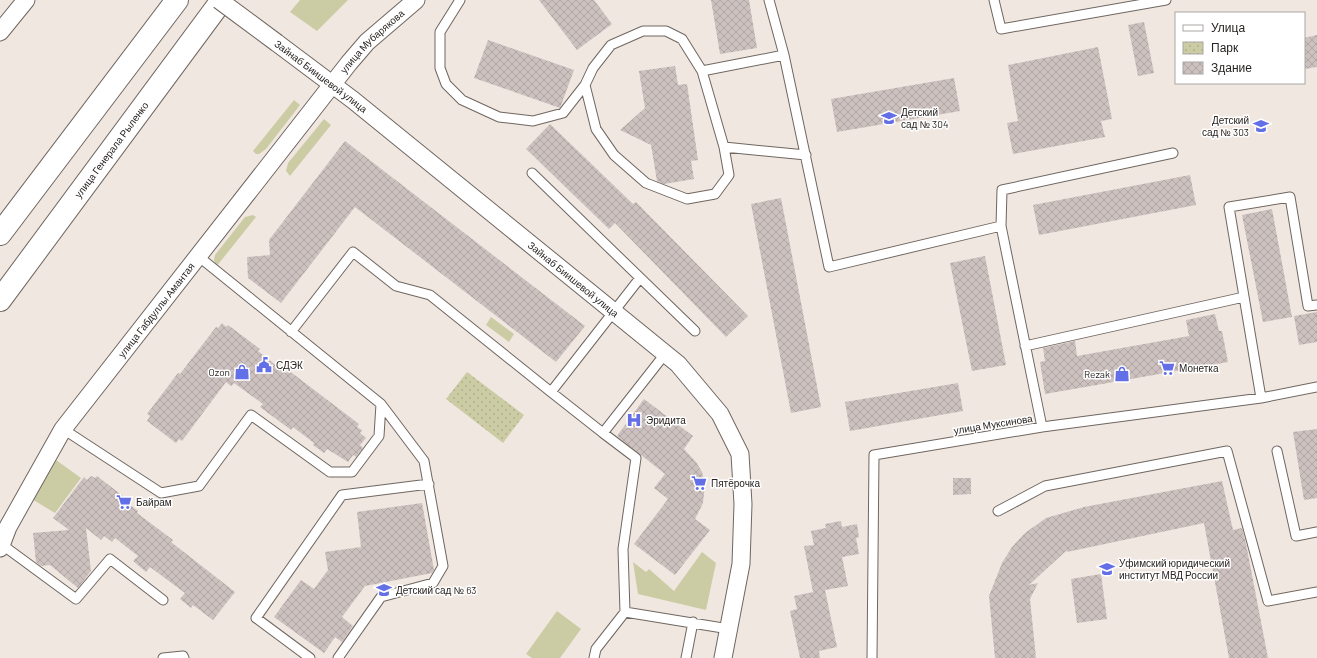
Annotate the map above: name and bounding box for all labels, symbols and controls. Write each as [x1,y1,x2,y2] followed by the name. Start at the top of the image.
[337,7,407,76] street label: улица Мубарякова
[1175,12,1305,84] legend
[1211,20,1245,35] text: Улица
[272,37,370,115] street label: Зайнаб Биишевой улица
[1211,40,1239,55] text: Парк
[1211,60,1252,75] text: Здание
[72,99,151,200] street label: улица Генерала Рыленко
[901,106,948,130] place label: Детский сад № 304
[880,109,898,127] school or university icon: Детский сад № 304
[1202,114,1249,138] place label: Детский сад № 303
[1252,117,1270,135] school or university icon: Детский сад № 303
[526,239,622,320] street label: Зайнаб Биишевой улица
[115,260,197,360] street label: улица Габдуллы Амантая
[255,356,273,374] public building icon: СДЭК
[276,359,303,371] place label: СДЭК
[1158,359,1176,377] supermarket icon: Монетка
[1179,362,1219,374] place label: Монетка
[233,363,251,381] shop icon: Ozon
[1113,365,1131,383] shop icon: Rezak
[208,366,230,378] place label: Ozon
[1084,368,1110,380] place label: Rezak
[625,411,643,429] hospital icon: Эридита
[953,412,1034,436] street label: улица Муксинова
[646,414,686,426] place label: Эридита
[690,474,708,492] supermarket icon: Пятёрочка
[711,477,760,489] place label: Пятёрочка
[115,493,133,511] supermarket icon: Байрам
[136,496,172,508] place label: Байрам
[1119,557,1230,581] place label: Уфимский юридический институт МВД России
[1098,560,1116,578] school or university icon: Уфимский юридический институт МВД России
[375,581,393,599] school or university icon: Детский сад № 63
[396,584,476,596] place label: Детский сад № 63

